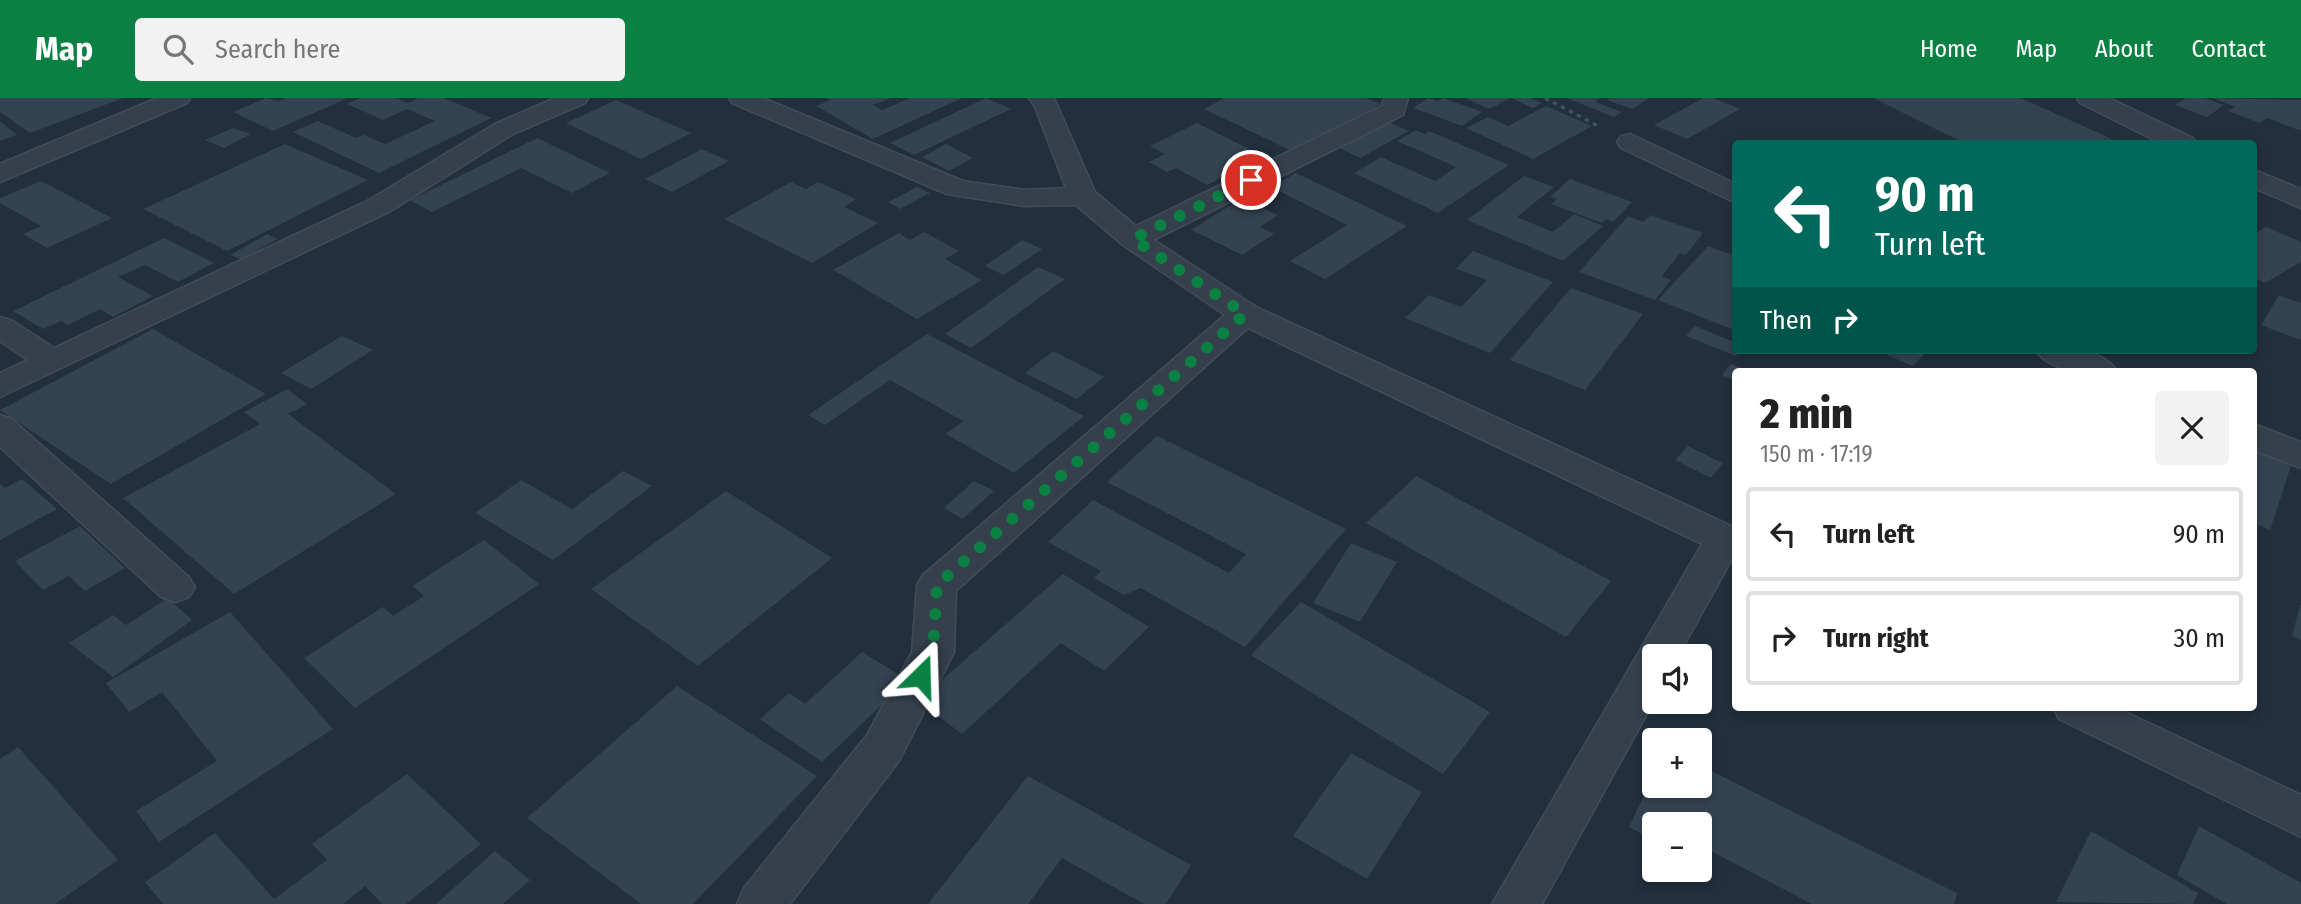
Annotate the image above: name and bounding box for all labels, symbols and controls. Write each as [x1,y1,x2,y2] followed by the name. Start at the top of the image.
[135,18,625,81] search box
[35,29,93,69] text: Map
[159,30,197,68] icon: search
[215,34,340,65] text: Search here
[1920,35,1977,63] text: Home
[2015,35,2057,63] text: Map
[2095,35,2153,63] text: About
[2191,35,2266,63] text: Contact
[1221,150,1281,210] pin
[1232,161,1270,199] icon: arrive
[1875,165,1975,224] text: 90 m
[1760,168,1851,259] icon: left
[1875,225,1985,263] text: Turn left
[1826,301,1864,339] icon: right
[1760,305,1812,336] text: Then
[1760,389,1853,439] text: 2 min
[2155,391,2229,465] button: close
[1760,440,1873,468] text: 150 m · 17:19
[1764,515,1802,553] icon: left
[1823,519,1915,550] text: Turn left
[2173,519,2225,550] text: 90 m
[1764,619,1802,657] icon: right
[1823,623,1929,654] text: Turn right
[2174,623,2225,654] text: 30 m
[884,639,958,713] position arrow
[1642,644,1712,882] map controls
[1642,644,1712,714] button: sound
[1642,728,1712,798] button: +
[1642,812,1712,882] button: −

